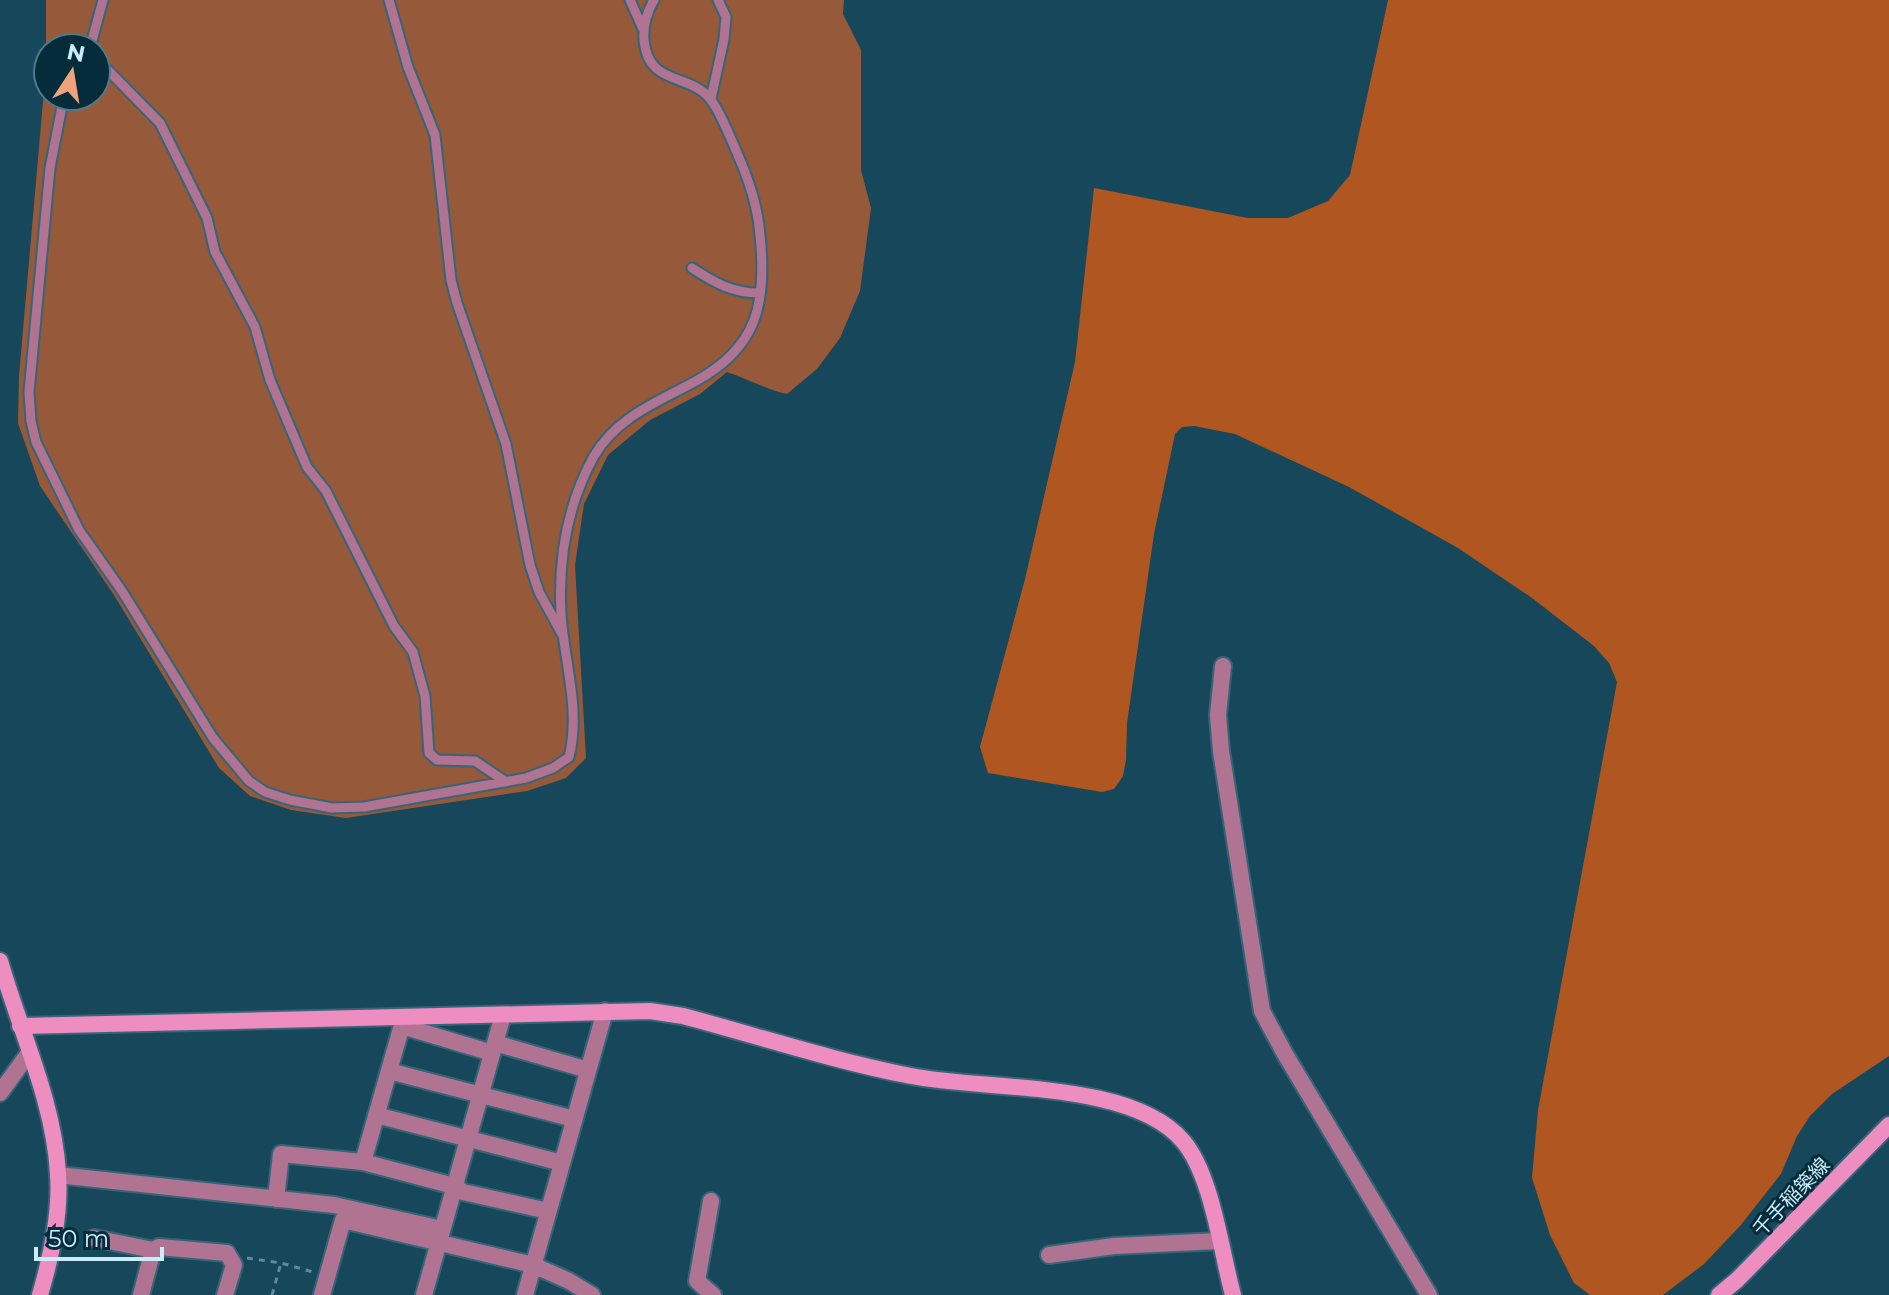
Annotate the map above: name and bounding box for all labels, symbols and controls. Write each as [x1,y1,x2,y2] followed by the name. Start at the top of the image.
[32,32,112,112] north arrow
[65,38,88,68] text: N
[1748,1153,1834,1241] street label: 千手稲築線
[36,1211,162,1261] scale bar
[48,1224,109,1253] text: 50 m

